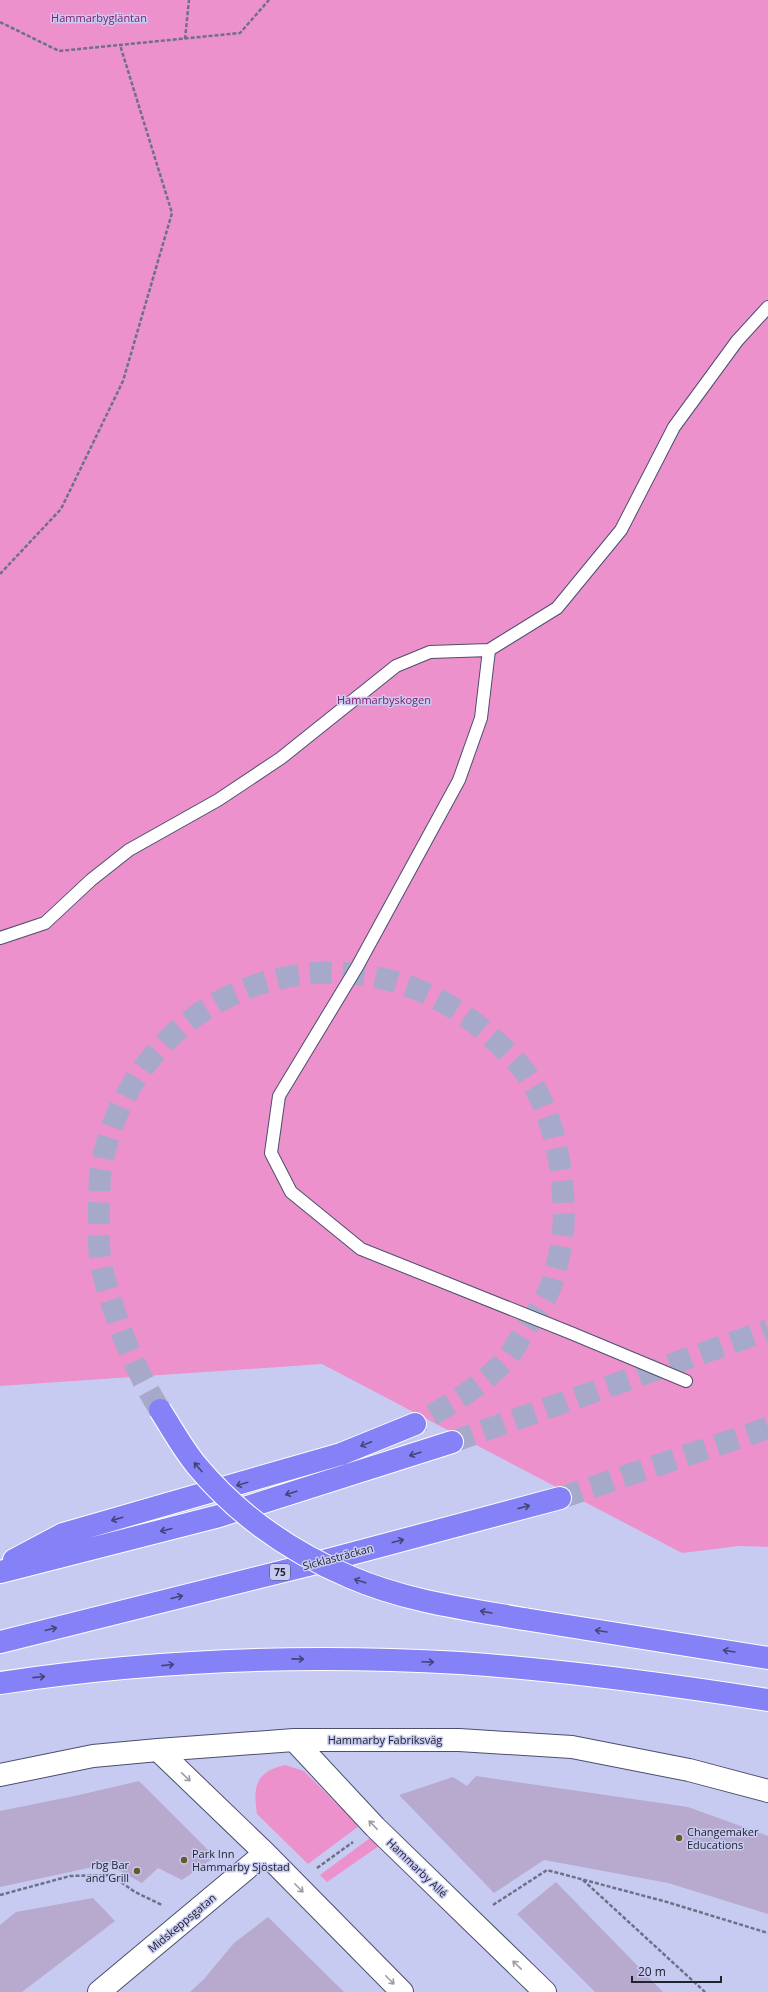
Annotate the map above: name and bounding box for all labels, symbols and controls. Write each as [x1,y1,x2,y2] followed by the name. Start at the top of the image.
[51,10,147,25] park label: Hammarbygläntan
[337,692,431,707] park label: Hammarbyskogen
[360,1441,372,1449] one-way arrow
[408,1451,421,1458] one-way arrow
[194,1462,203,1473] one-way arrow
[236,1481,249,1488] one-way arrow
[284,1490,297,1497] one-way arrow
[517,1503,530,1511] one-way arrow
[111,1516,124,1523] one-way arrow
[160,1526,173,1534] one-way arrow
[392,1537,405,1544] one-way arrow
[301,1540,375,1573] street label: Sicklasträckan
[270,1564,290,1580] road number: 75
[354,1577,367,1584] one-way arrow
[171,1593,184,1601] one-way arrow
[480,1608,493,1616] one-way arrow
[45,1625,58,1632] one-way arrow
[595,1627,608,1635] one-way arrow
[723,1647,736,1655] one-way arrow
[291,1655,304,1663] one-way arrow
[421,1658,434,1666] one-way arrow
[161,1661,174,1668] one-way arrow
[32,1674,45,1681] one-way arrow
[328,1732,442,1747] street label: Hammarby Fabriksväg
[181,1772,191,1782] one-way arrow
[369,1820,378,1830] one-way arrow
[687,1824,759,1852] place label: Changemaker Educations
[674,1833,684,1843] marker: Changemaker Educations
[384,1835,451,1900] street label: Hammarby Allé
[192,1846,290,1874] place label: Park Inn Hammarby Sjöstad
[179,1855,189,1865] marker: Park Inn Hammarby Sjöstad
[86,1857,129,1885] place label: rbg Bar and Grill
[132,1866,142,1876] marker: rbg Bar and Grill
[294,1883,304,1893] one-way arrow
[145,1890,219,1955] street label: Midskeppsgatan
[632,1958,721,1984] scale bar
[512,1960,522,1970] one-way arrow
[638,1963,666,1980] text: 20 m
[385,1975,395,1985] one-way arrow

